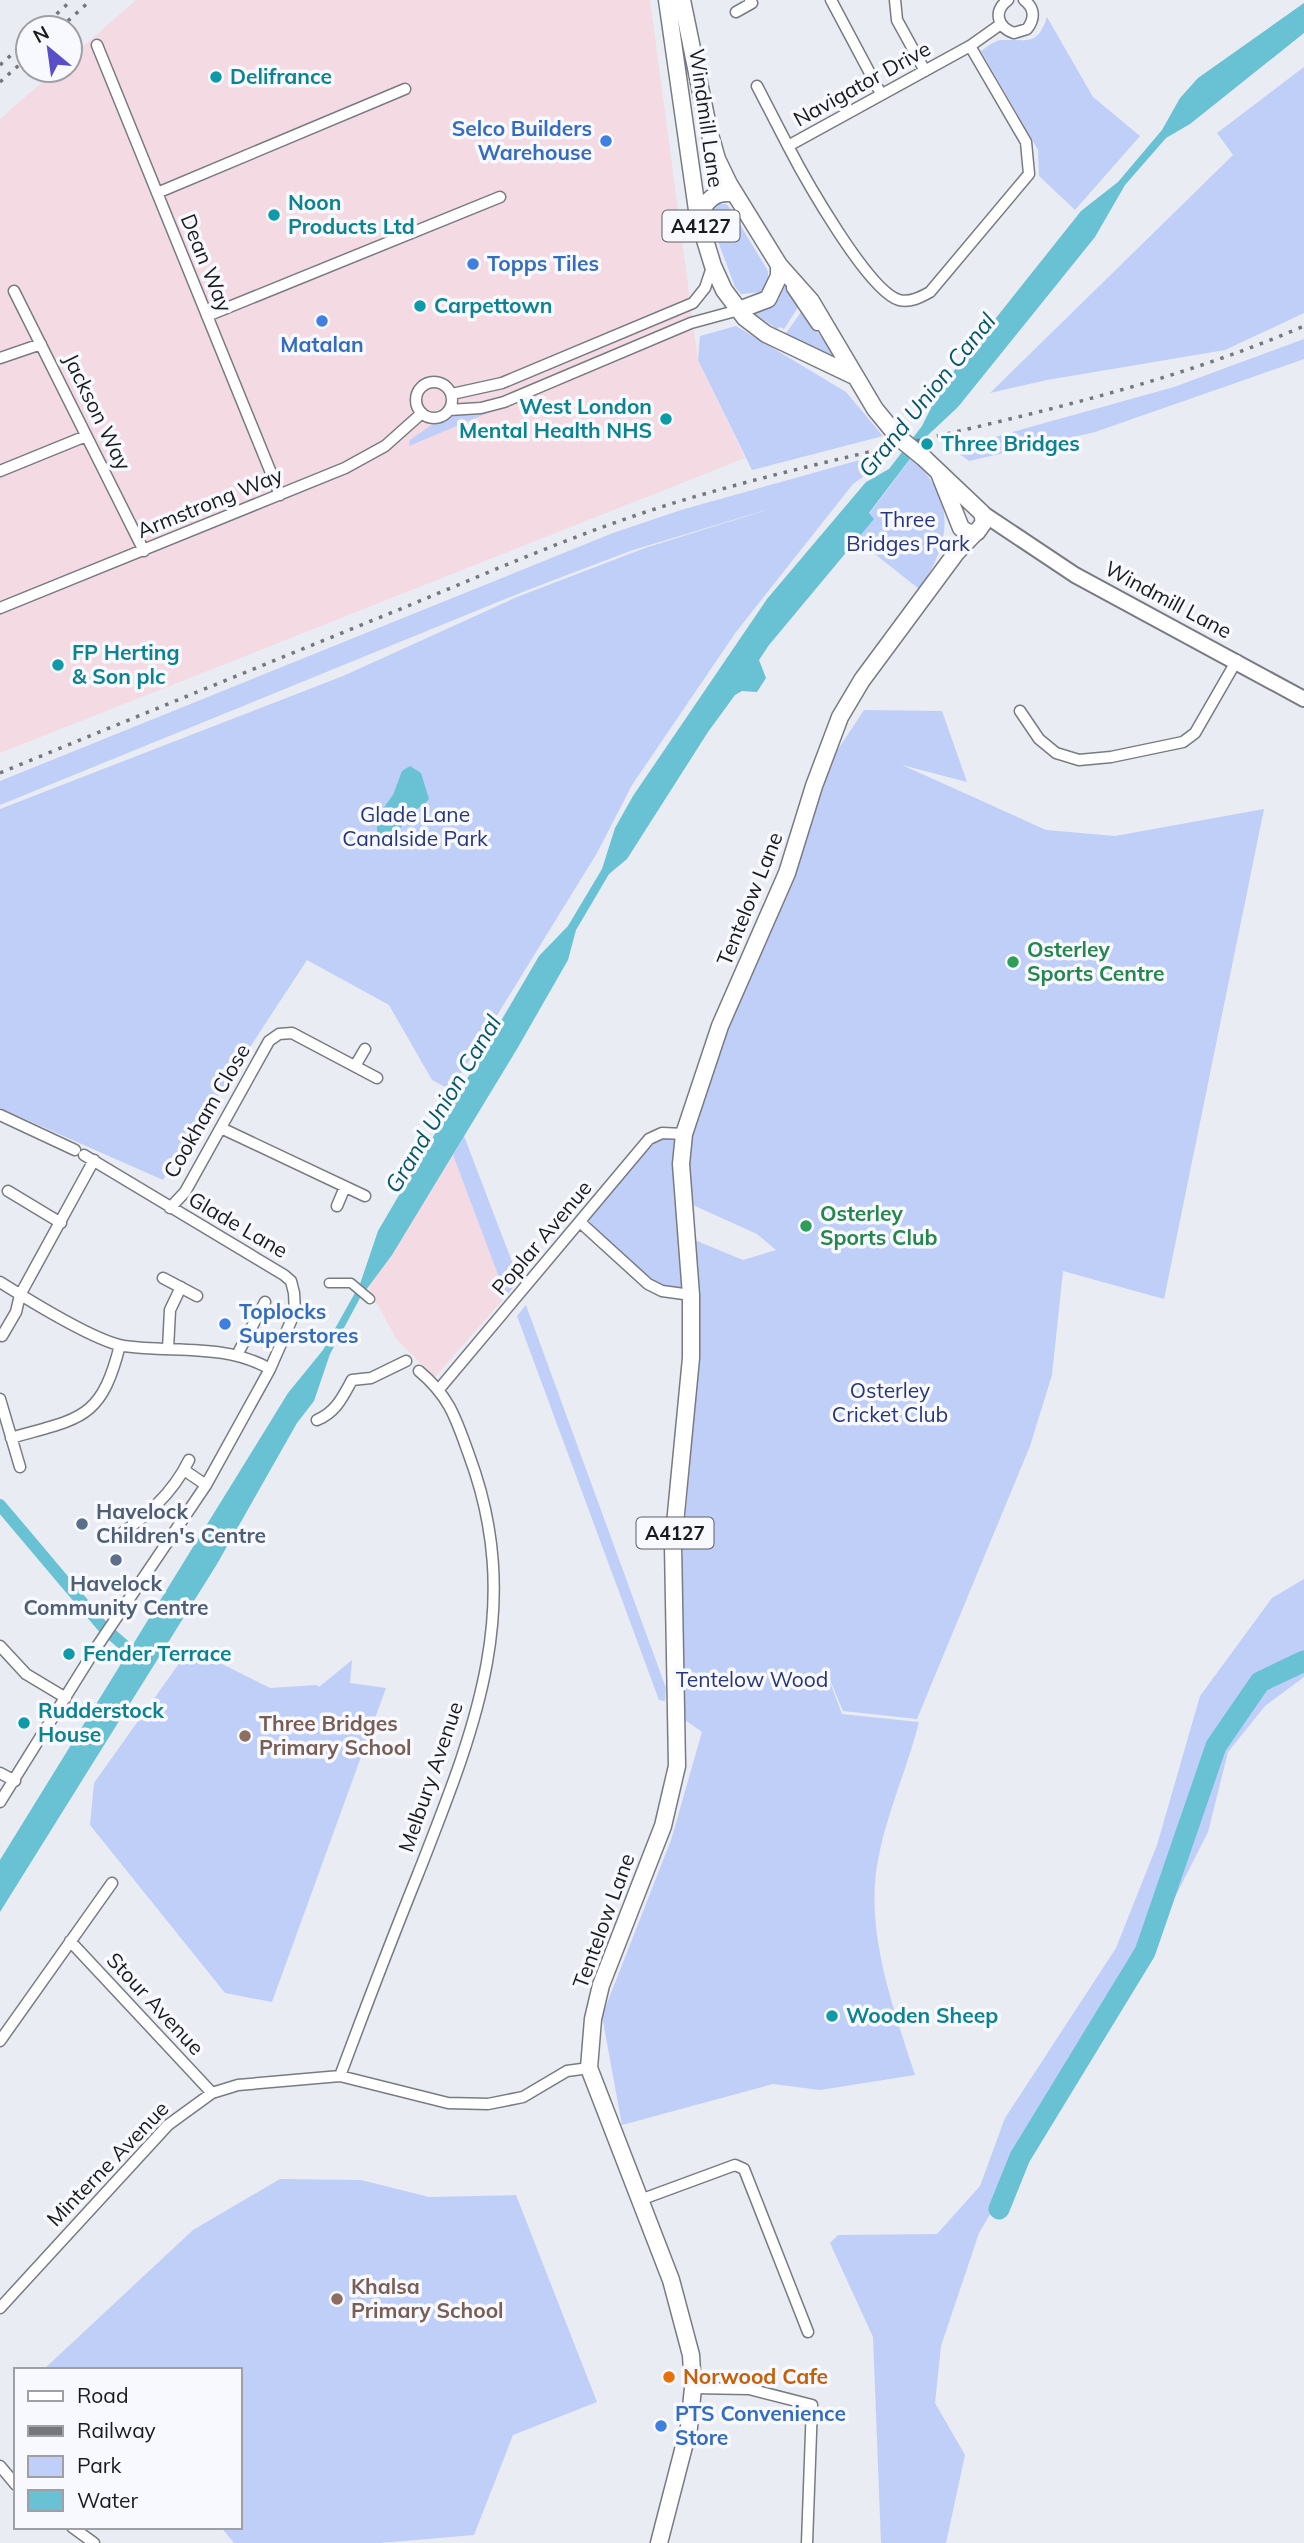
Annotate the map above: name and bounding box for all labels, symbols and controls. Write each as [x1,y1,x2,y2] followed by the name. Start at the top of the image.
[14,14,84,84] north arrow
[29,20,53,48] text: N
[788,35,935,132] street label: Navigator Drive
[684,47,730,189] street label: Windmill Lane
[230,63,332,89] place label: Delifrance
[208,69,224,85] marker: Delifrance
[452,115,592,165] place label: Selco Builders Warehouse
[598,133,614,149] marker: Selco Builders Warehouse
[288,189,415,239] place label: Noon Products Ltd
[266,207,282,223] marker: Noon Products Ltd
[176,210,238,315] street label: Dean Way
[662,210,740,242] road number: A4127
[487,250,599,276] place label: Topps Tiles
[465,256,481,272] marker: Topps Tiles
[434,292,552,318] place label: Carpettown
[412,298,428,314] marker: Carpettown
[852,307,1002,482] water label: Grand Union Canal
[314,313,330,329] marker: Matalan
[280,331,364,357] place label: Matalan
[58,349,137,474] street label: Jackson Way
[459,393,652,443] place label: West London Mental Health NHS
[658,411,674,427] marker: West London Mental Health NHS
[941,430,1080,456] place label: Three Bridges
[919,436,935,452] marker: Three Bridges
[133,461,286,543] street label: Armstrong Way
[846,506,970,556] park label: Three Bridges Park
[1101,555,1236,643] street label: Windmill Lane
[72,639,180,689] place label: FP Herting & Son plc
[50,657,66,673] marker: FP Herting & Son plc
[342,801,488,851] park label: Glade Lane Canalside Park
[710,828,788,969] street label: Tentelow Lane
[1027,936,1164,986] place label: Osterley Sports Centre
[1005,954,1021,970] marker: Osterley Sports Centre
[378,1009,507,1198] water label: Grand Union Canal
[157,1039,255,1182] street label: Cookham Close
[486,1175,597,1300] street label: Poplar Avenue
[184,1185,293,1263] street label: Glade Lane
[820,1200,937,1250] place label: Osterley Sports Club
[798,1218,814,1234] marker: Osterley Sports Club
[239,1298,359,1348] place label: Toplocks Superstores
[217,1316,233,1332] marker: Toplocks Superstores
[832,1377,948,1427] park label: Osterley Cricket Club
[96,1498,266,1548] place label: Havelock Children's Centre
[74,1516,90,1532] marker: Havelock Children's Centre
[636,1518,714,1548] road number: A4127
[108,1552,124,1568] marker: Havelock Community Centre
[23,1570,209,1620] place label: Havelock Community Centre
[83,1640,232,1666] place label: Fender Terrace
[61,1646,77,1662] marker: Fender Terrace
[676,1666,828,1692] park label: Tentelow Wood
[38,1697,164,1747] place label: Rudderstock House
[392,1698,468,1855] street label: Melbury Avenue
[259,1710,412,1760] place label: Three Bridges Primary School
[16,1715,32,1731] marker: Rudderstock House
[237,1728,253,1744] marker: Three Bridges Primary School
[567,1850,640,1992] street label: Tentelow Lane
[102,1947,210,2060] street label: Stour Avenue
[846,2002,998,2028] place label: Wooden Sheep
[824,2008,840,2024] marker: Wooden Sheep
[41,2095,174,2231] street label: Minterne Avenue
[351,2273,504,2323] place label: Khalsa Primary School
[329,2291,345,2307] marker: Khalsa Primary School
[683,2363,828,2389] place label: Norwood Cafe
[14,2368,242,2529] legend
[661,2369,677,2385] marker: Norwood Cafe
[77,2382,128,2408] text: Road
[675,2400,846,2450] place label: PTS Convenience Store
[77,2417,156,2443] text: Railway
[653,2418,669,2434] marker: PTS Convenience Store
[77,2452,121,2478] text: Park
[77,2487,138,2513] text: Water

